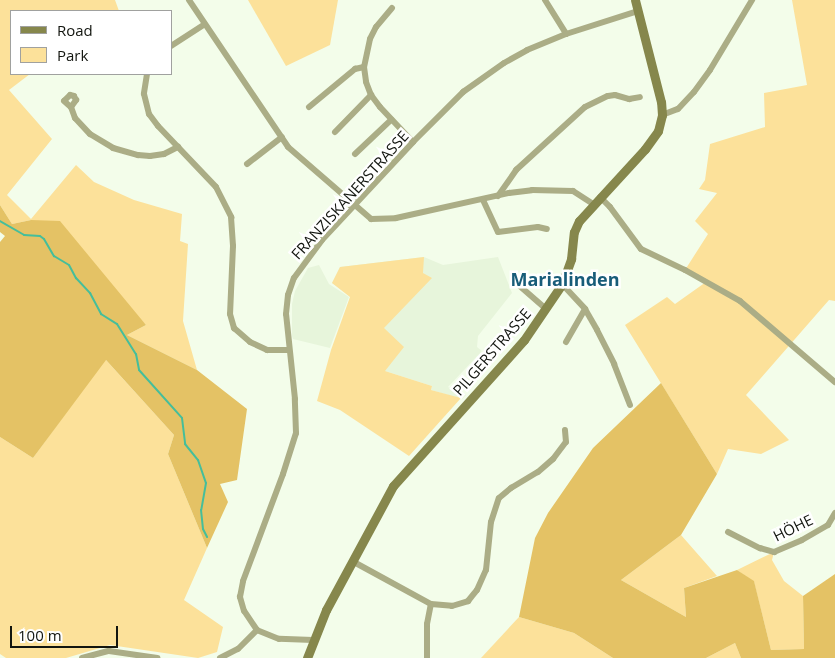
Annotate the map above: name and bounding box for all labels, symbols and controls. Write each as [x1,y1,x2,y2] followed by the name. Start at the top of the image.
[10,10,172,75] legend
[57,20,93,40] text: Road
[57,45,88,65] text: Park
[288,127,412,263] street label: FRANZISKANERSTRASSE
[510,268,620,290] district label: Marialinden
[449,305,535,399] street label: PILGERSTRASSE
[770,511,816,545] street label: HÖHE
[12,616,120,648] scale bar
[18,625,62,645] text: 100 m

